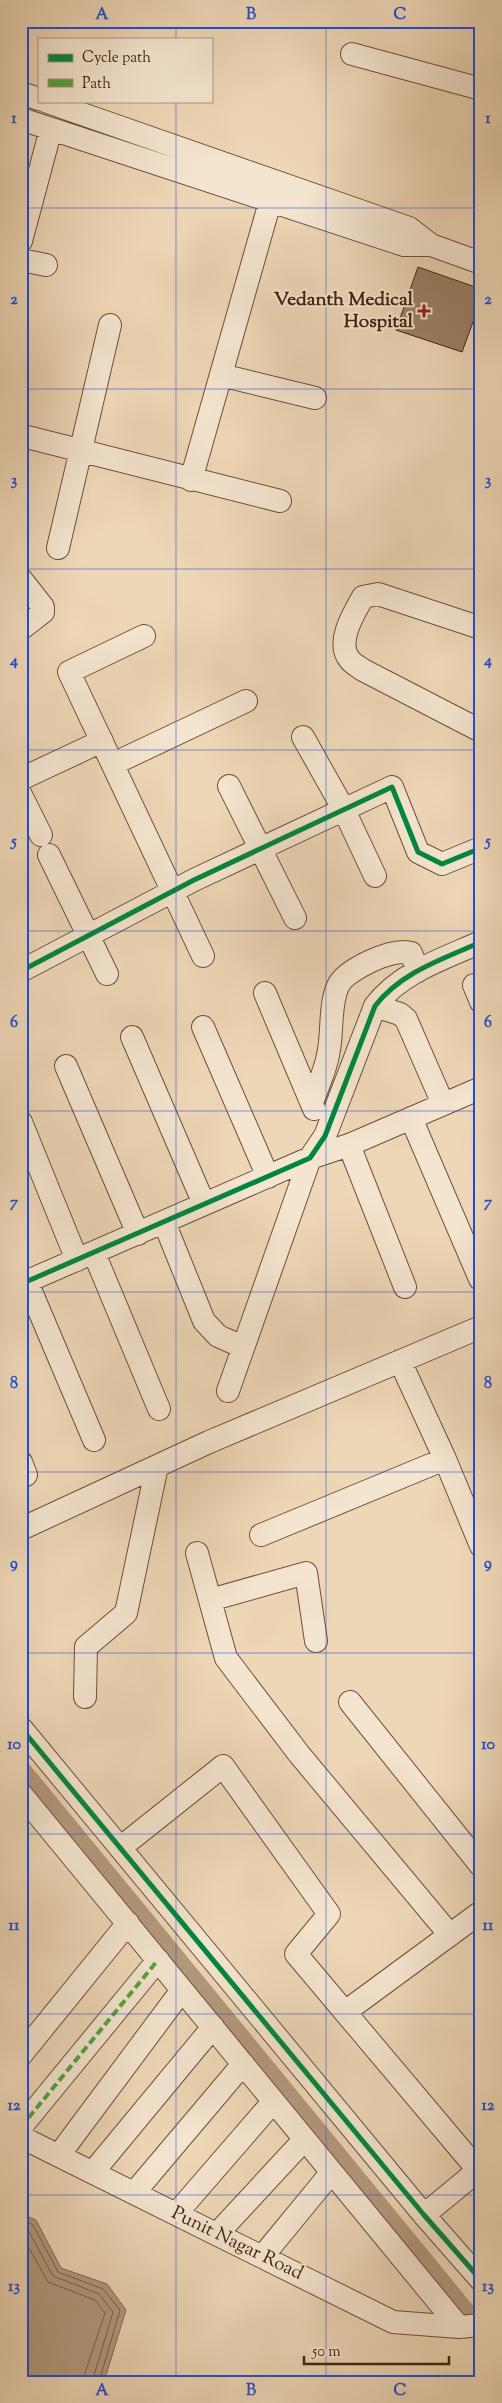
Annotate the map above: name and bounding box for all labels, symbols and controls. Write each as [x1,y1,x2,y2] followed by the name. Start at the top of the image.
[96,4,109,27] text: A
[246,4,256,27] text: B
[394,4,407,27] text: C
[38,38,212,102] legend
[82,48,151,69] text: Cycle path
[82,74,111,95] text: Path
[11,108,17,131] text: 1
[485,108,491,131] text: 1
[274,287,414,336] place label: Vedanth Medical Hospital
[10,289,18,312] text: 2
[484,289,492,312] text: 2
[417,304,431,318] marker: Vedanth Medical Hospital
[11,470,18,493] text: 3
[485,470,492,493] text: 3
[9,650,18,673] text: 4
[483,650,492,673] text: 4
[9,831,17,854] text: 5
[483,831,491,854] text: 5
[10,1012,18,1035] text: 6
[484,1012,492,1035] text: 6
[10,1192,19,1215] text: 7
[484,1192,493,1215] text: 7
[10,1373,18,1396] text: 8
[484,1373,492,1396] text: 8
[10,1553,18,1576] text: 9
[484,1553,492,1576] text: 9
[7,1734,21,1757] text: 10
[481,1734,495,1757] text: 10
[9,1915,20,1938] text: 11
[483,1915,494,1938] text: 11
[8,2095,21,2118] text: 12
[482,2095,495,2118] text: 12
[167,2200,308,2288] street label: Punit Nagar Road
[8,2276,20,2299] text: 13
[482,2276,494,2299] text: 13
[304,2333,450,2365] scale bar
[311,2342,341,2363] text: 50 m
[96,2380,109,2403] text: A
[246,2380,256,2403] text: B
[394,2380,407,2403] text: C

